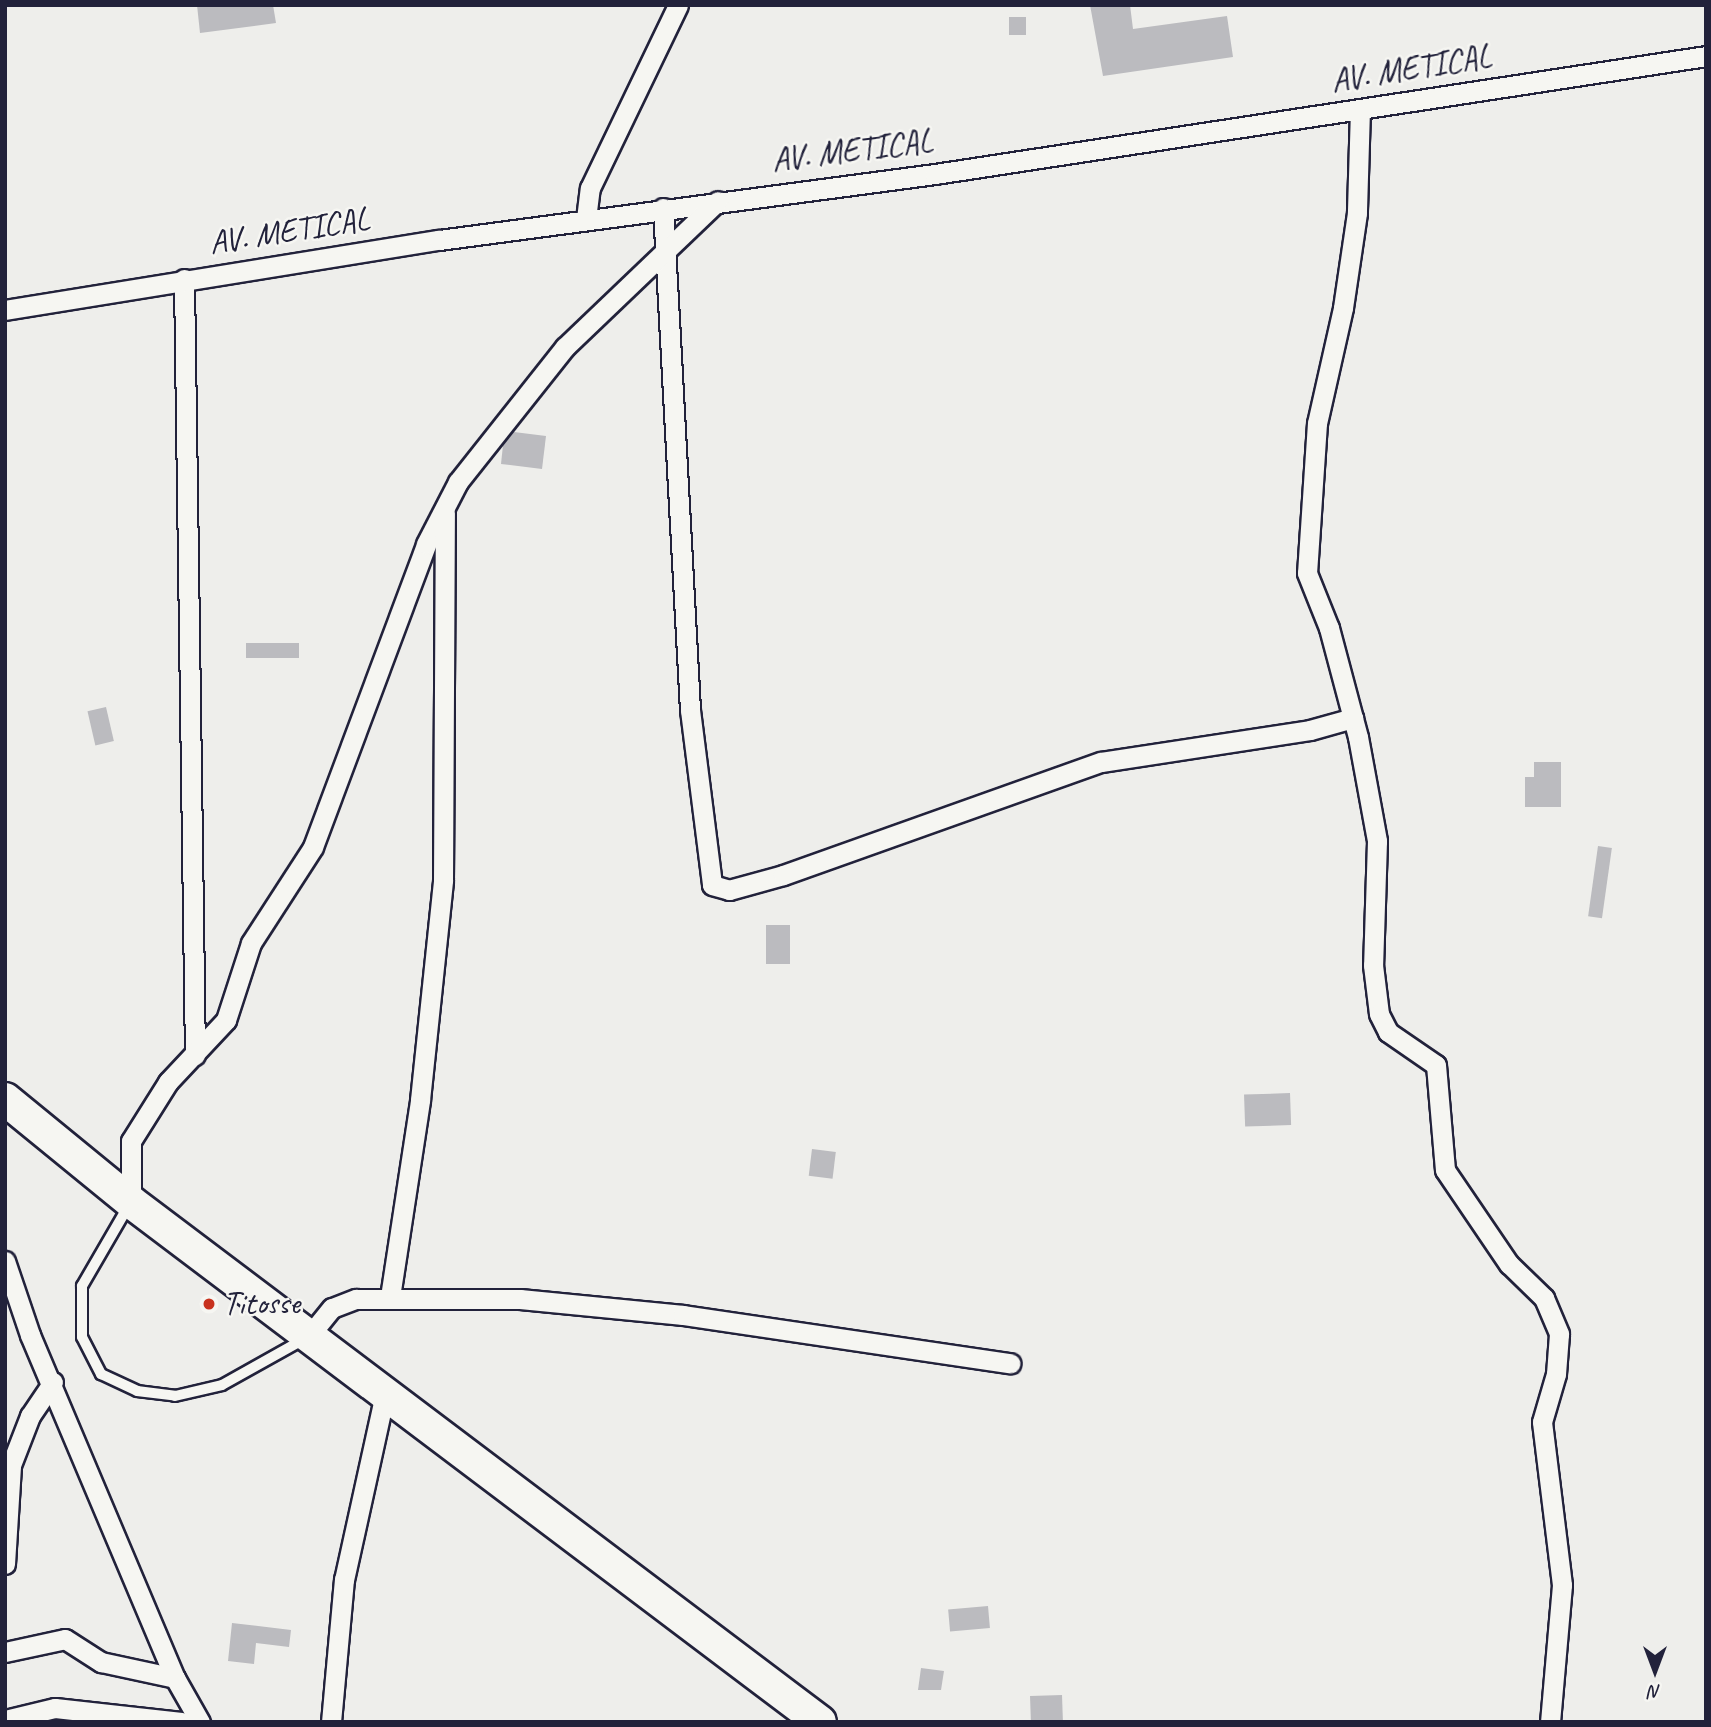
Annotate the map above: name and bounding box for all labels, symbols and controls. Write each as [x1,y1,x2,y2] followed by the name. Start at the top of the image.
[1328,37,1494,101] street label: AV. METICAL
[770,122,934,180] street label: AV. METICAL
[206,199,372,263] street label: AV. METICAL
[223,1284,300,1324] place label: Titosse
[201,1296,217,1312] marker: Titosse
[1620,1636,1690,1706] north arrow
[1649,1680,1661,1704] text: N

